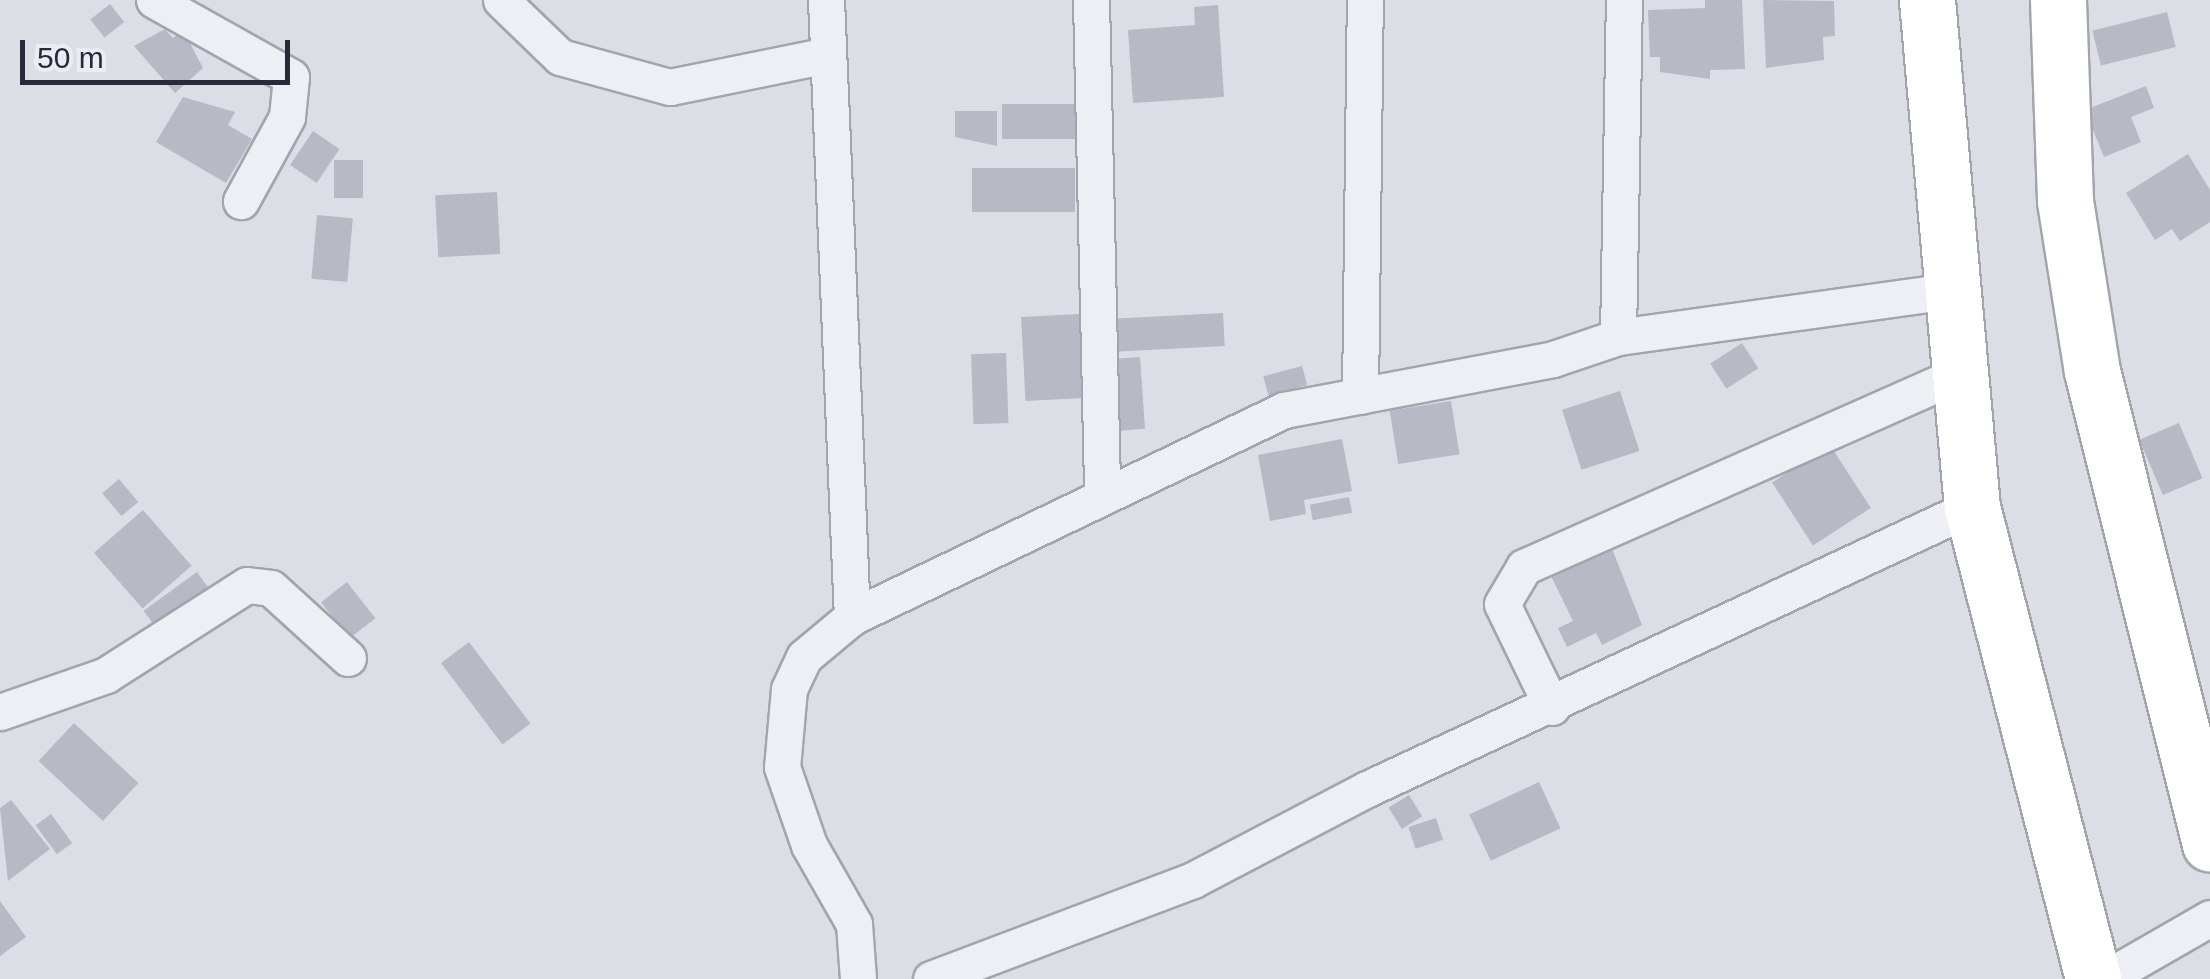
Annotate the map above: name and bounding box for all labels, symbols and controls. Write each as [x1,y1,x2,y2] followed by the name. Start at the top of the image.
[25,20,295,82] scale bar
[37,41,104,74] text: 50 m

